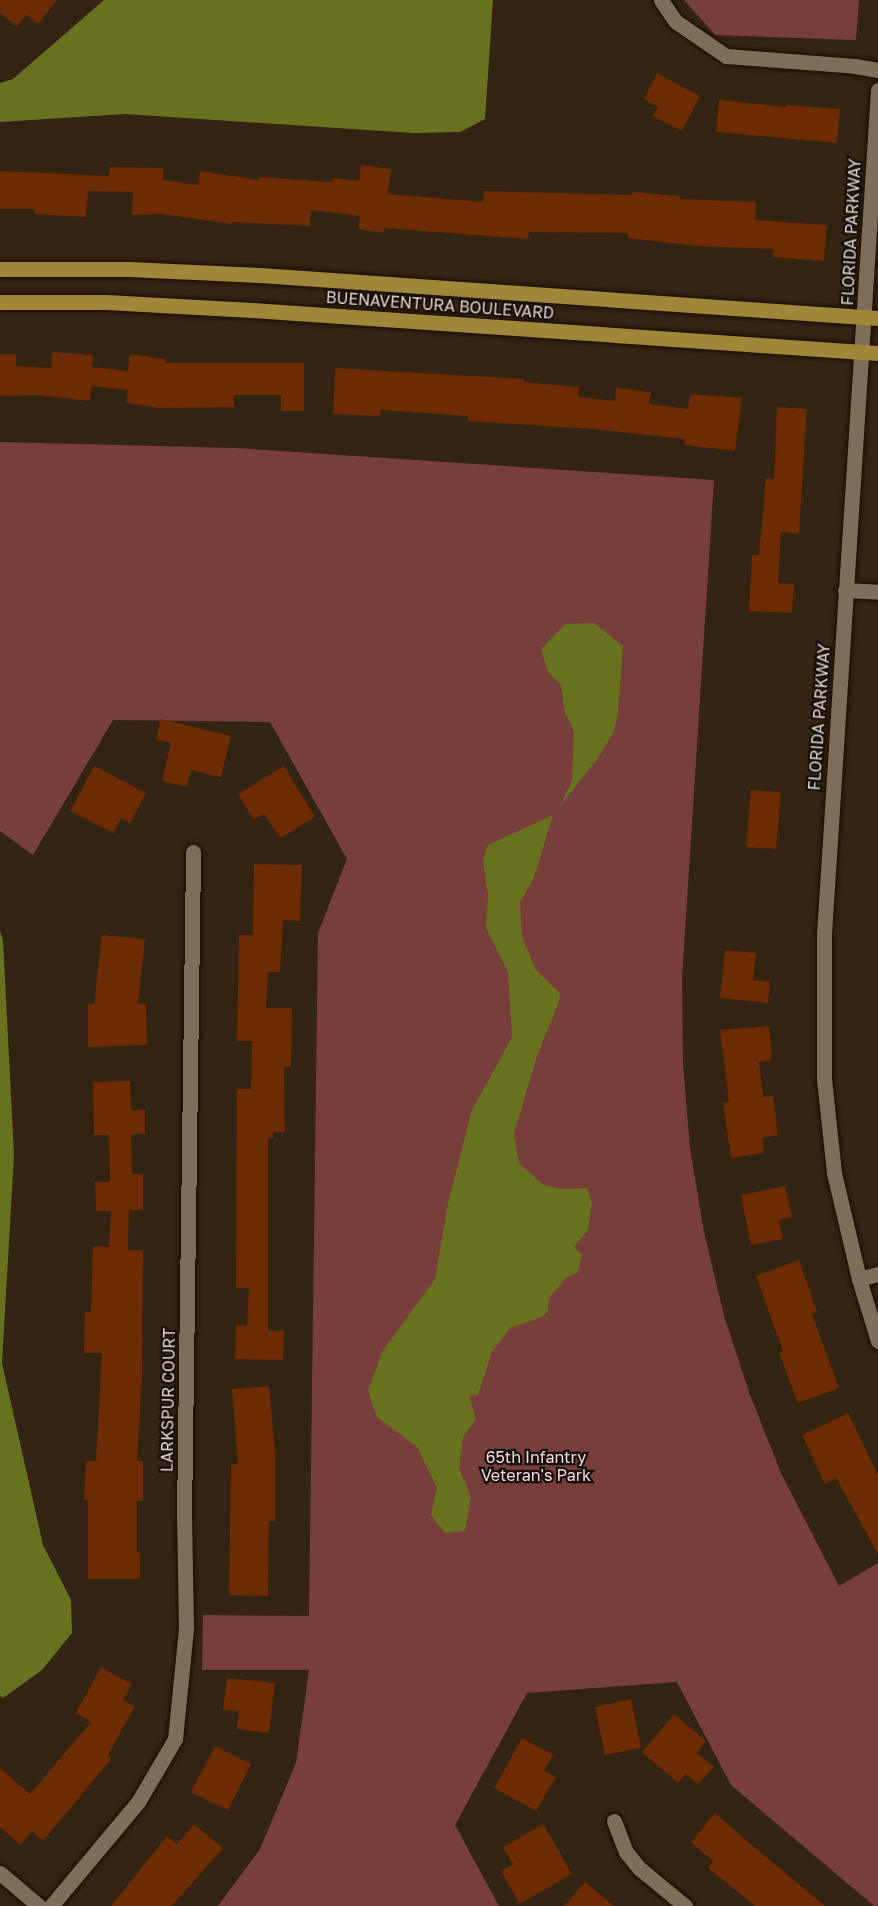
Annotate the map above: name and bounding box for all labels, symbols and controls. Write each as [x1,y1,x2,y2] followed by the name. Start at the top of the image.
[838,158,864,306] street label: FLORIDA PARKWAY
[325,287,555,323] street label: BUENAVENTURA BOULEVARD
[804,643,834,791] street label: FLORIDA PARKWAY
[157,1328,179,1472] street label: LARKSPUR COURT
[481,1447,591,1485] park label: 65th Infantry Veteran's Park

